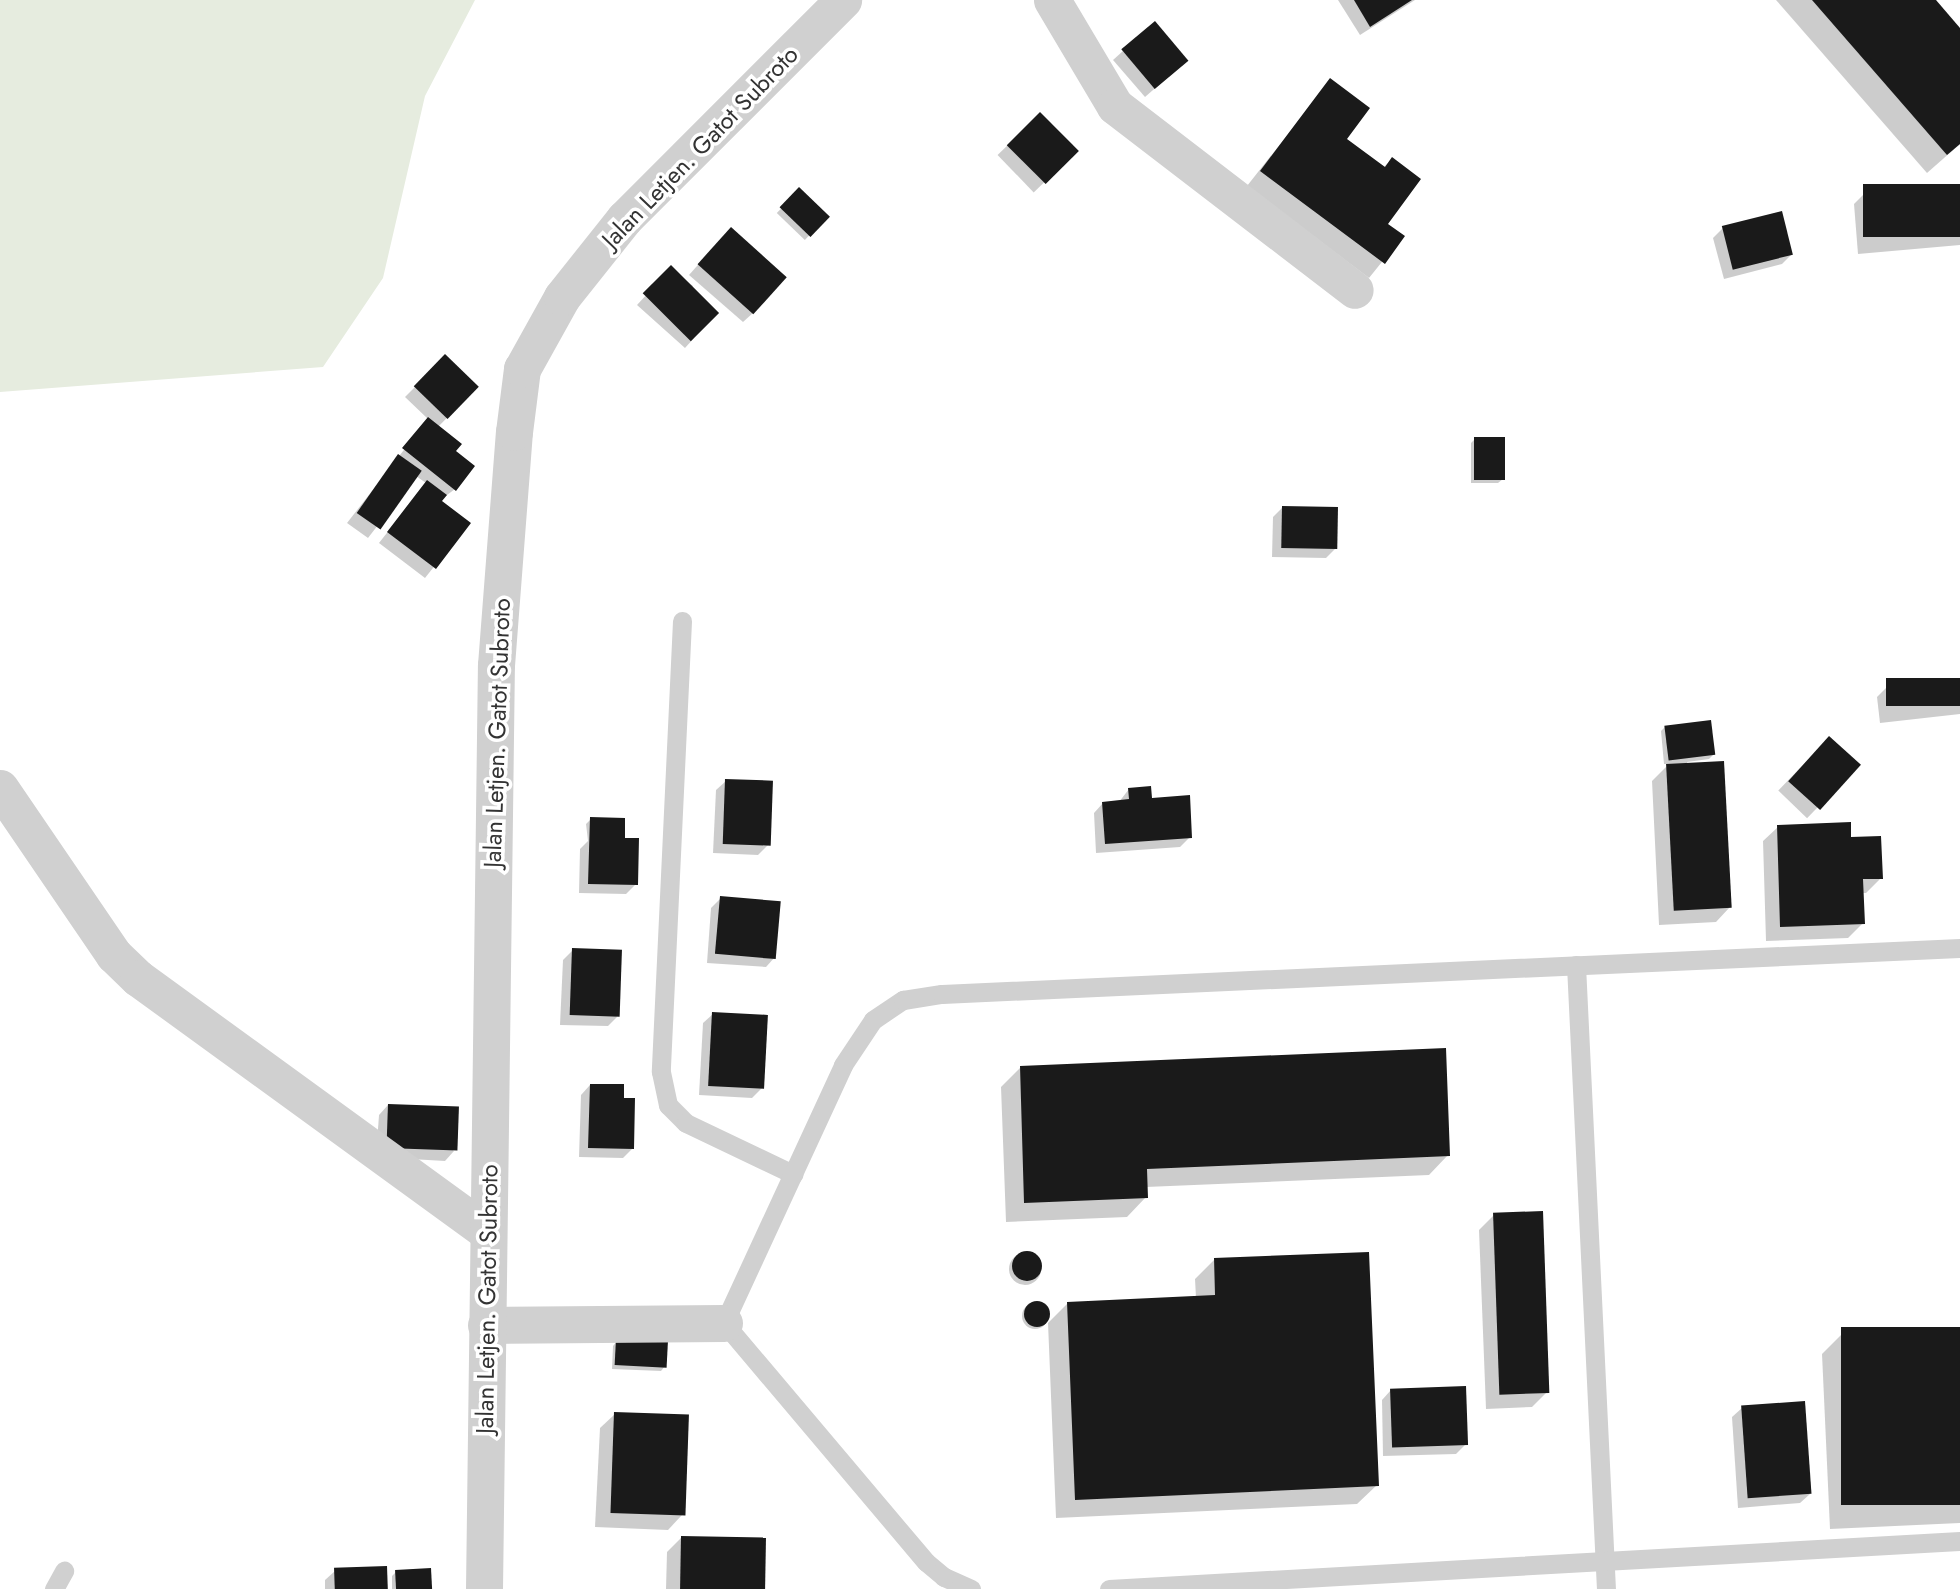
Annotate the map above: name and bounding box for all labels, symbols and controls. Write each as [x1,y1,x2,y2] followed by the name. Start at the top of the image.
[596,40,804,254] street label: Jalan Letjen. Gatot Subroto
[478,598,516,868] street label: Jalan Letjen. Gatot Subroto
[470,1164,504,1434] street label: Jalan Letjen. Gatot Subroto

